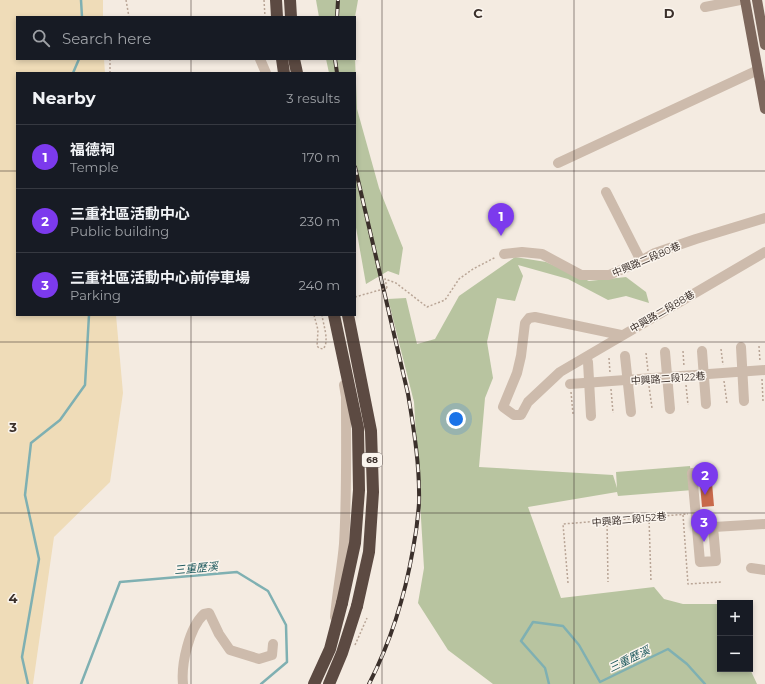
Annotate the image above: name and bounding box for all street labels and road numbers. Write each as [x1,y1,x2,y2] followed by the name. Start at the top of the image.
[610,239,682,280] street label: 中興路二段80巷
[627,288,697,335] street label: 中興路二段88巷
[630,369,706,388] street label: 中興路二段122巷
[362,453,382,467] road number: 68
[591,510,667,529] street label: 中興路二段152巷

